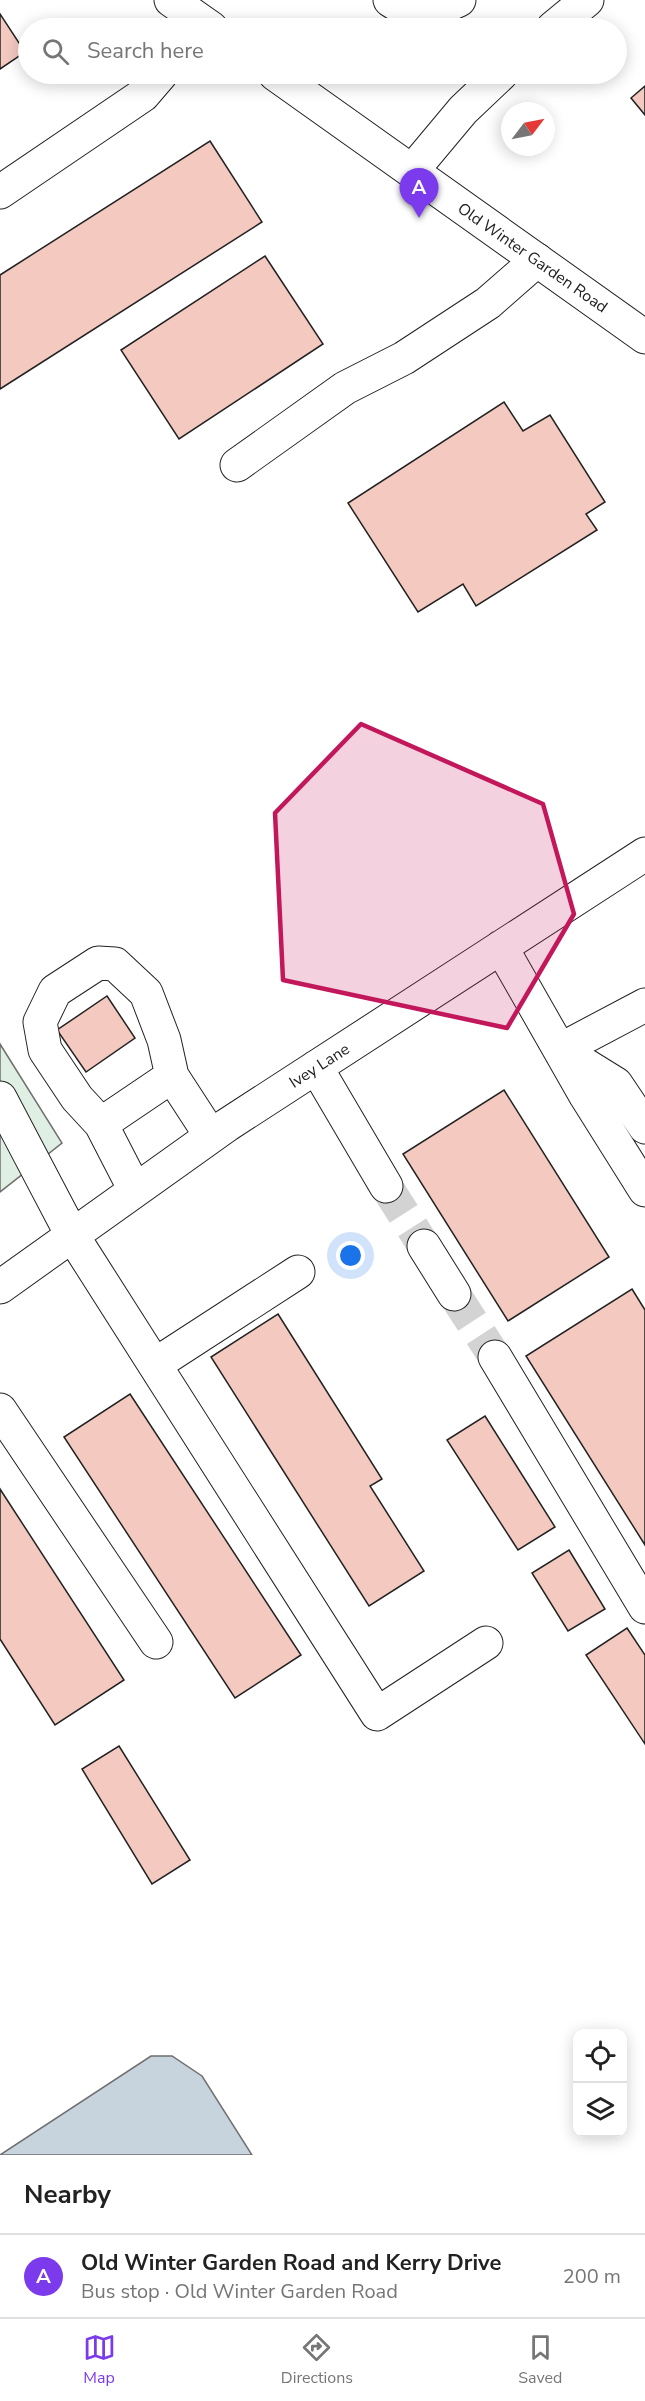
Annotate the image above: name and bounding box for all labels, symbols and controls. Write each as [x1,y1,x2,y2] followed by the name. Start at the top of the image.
[18,18,627,84] search box
[39,35,72,68] icon: search
[87,36,204,66] text: Search here
[501,102,555,156] north arrow
[400,168,438,218] pin: A
[453,198,612,318] street label: Old Winter Garden Road
[285,1038,354,1094] street label: Ivey Lane
[336,1241,365,1270] your location
[573,2029,627,2137] map controls
[573,2029,627,2083] button: locate
[573,2083,627,2137] button: layers
[24,2177,111,2212] text: Nearby
[81,2248,501,2278] text: Old Winter Garden Road and Kerry Drive
[36,2263,51,2290] text: A
[563,2263,621,2290] text: 200 m
[81,2278,398,2305] text: Bus stop · Old Winter Garden Road
[83,2331,116,2389] tab: Map
[281,2331,353,2389] tab: Directions
[518,2331,562,2389] tab: Saved

